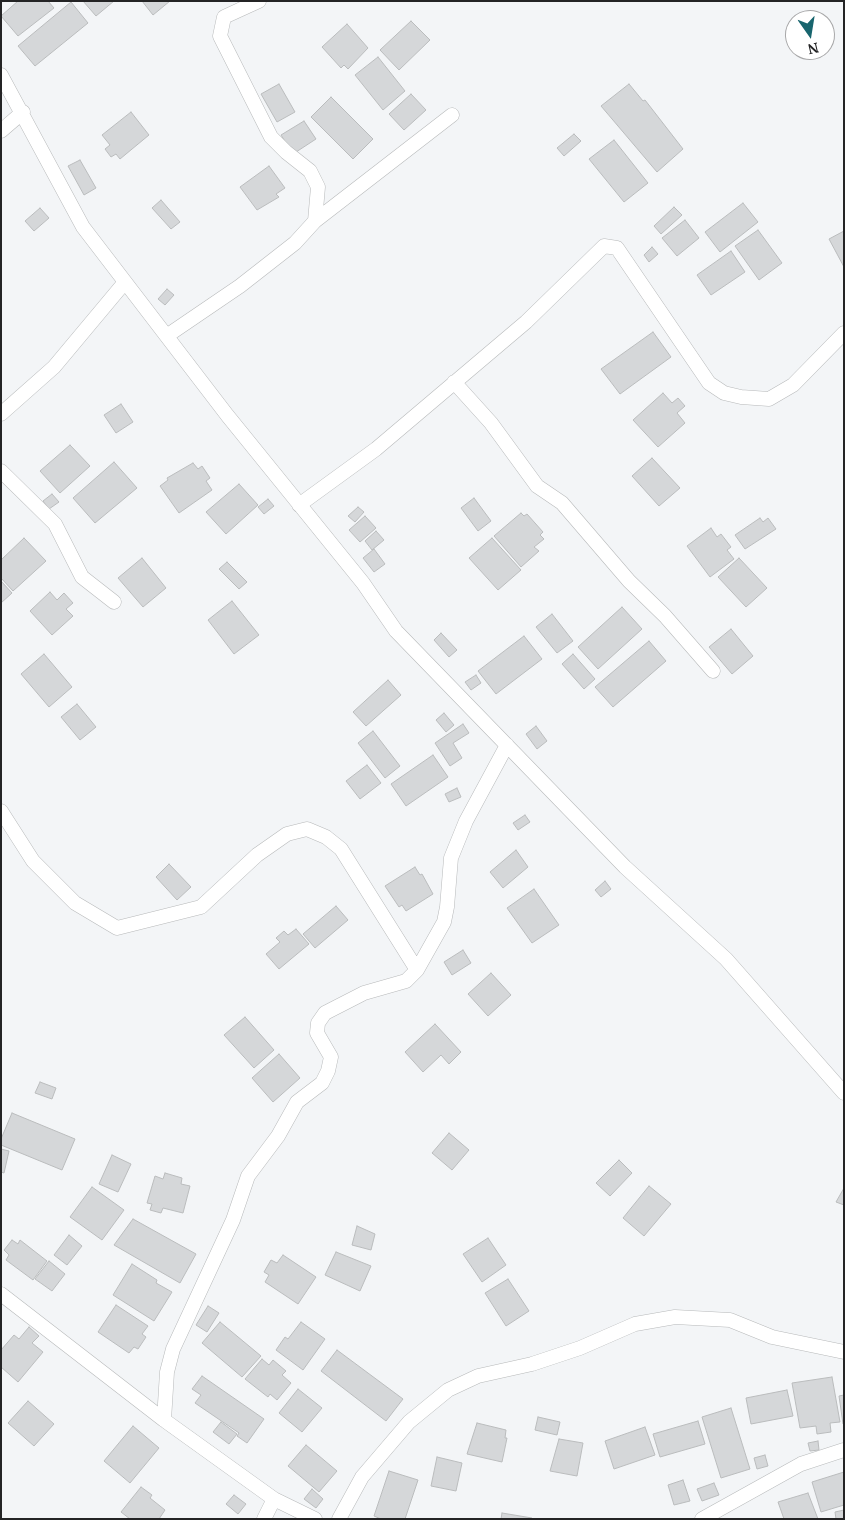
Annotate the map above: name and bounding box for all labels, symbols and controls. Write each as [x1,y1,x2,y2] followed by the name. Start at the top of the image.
[785,10,835,60] north arrow
[806,39,821,60] text: N

